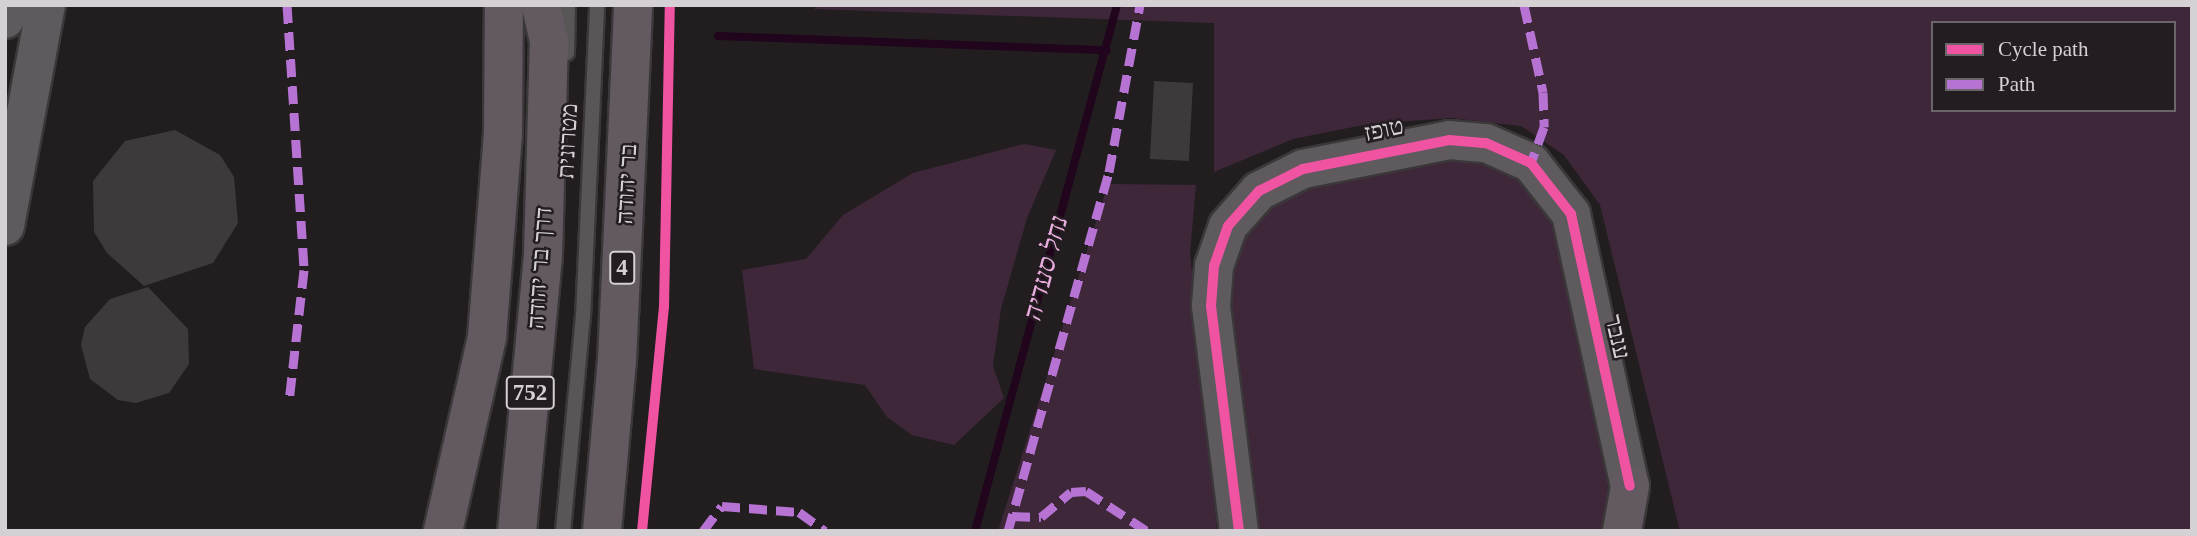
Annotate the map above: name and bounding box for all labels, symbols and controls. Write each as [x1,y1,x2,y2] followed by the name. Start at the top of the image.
[1931,21,2176,112] legend
[1998,37,2088,61] text: Cycle path
[1998,72,2035,96] text: Path
[552,103,584,179] street label: מטרונית
[1361,112,1407,148] street label: טופז
[611,143,643,225] street label: בר יהודה
[521,206,559,330] street label: דרך בר יהודה
[1017,212,1075,324] water label: נחל סעדיה
[608,248,636,288] road number: 4
[1598,312,1636,362] street label: ענבר
[505,374,554,412] road number: 752

